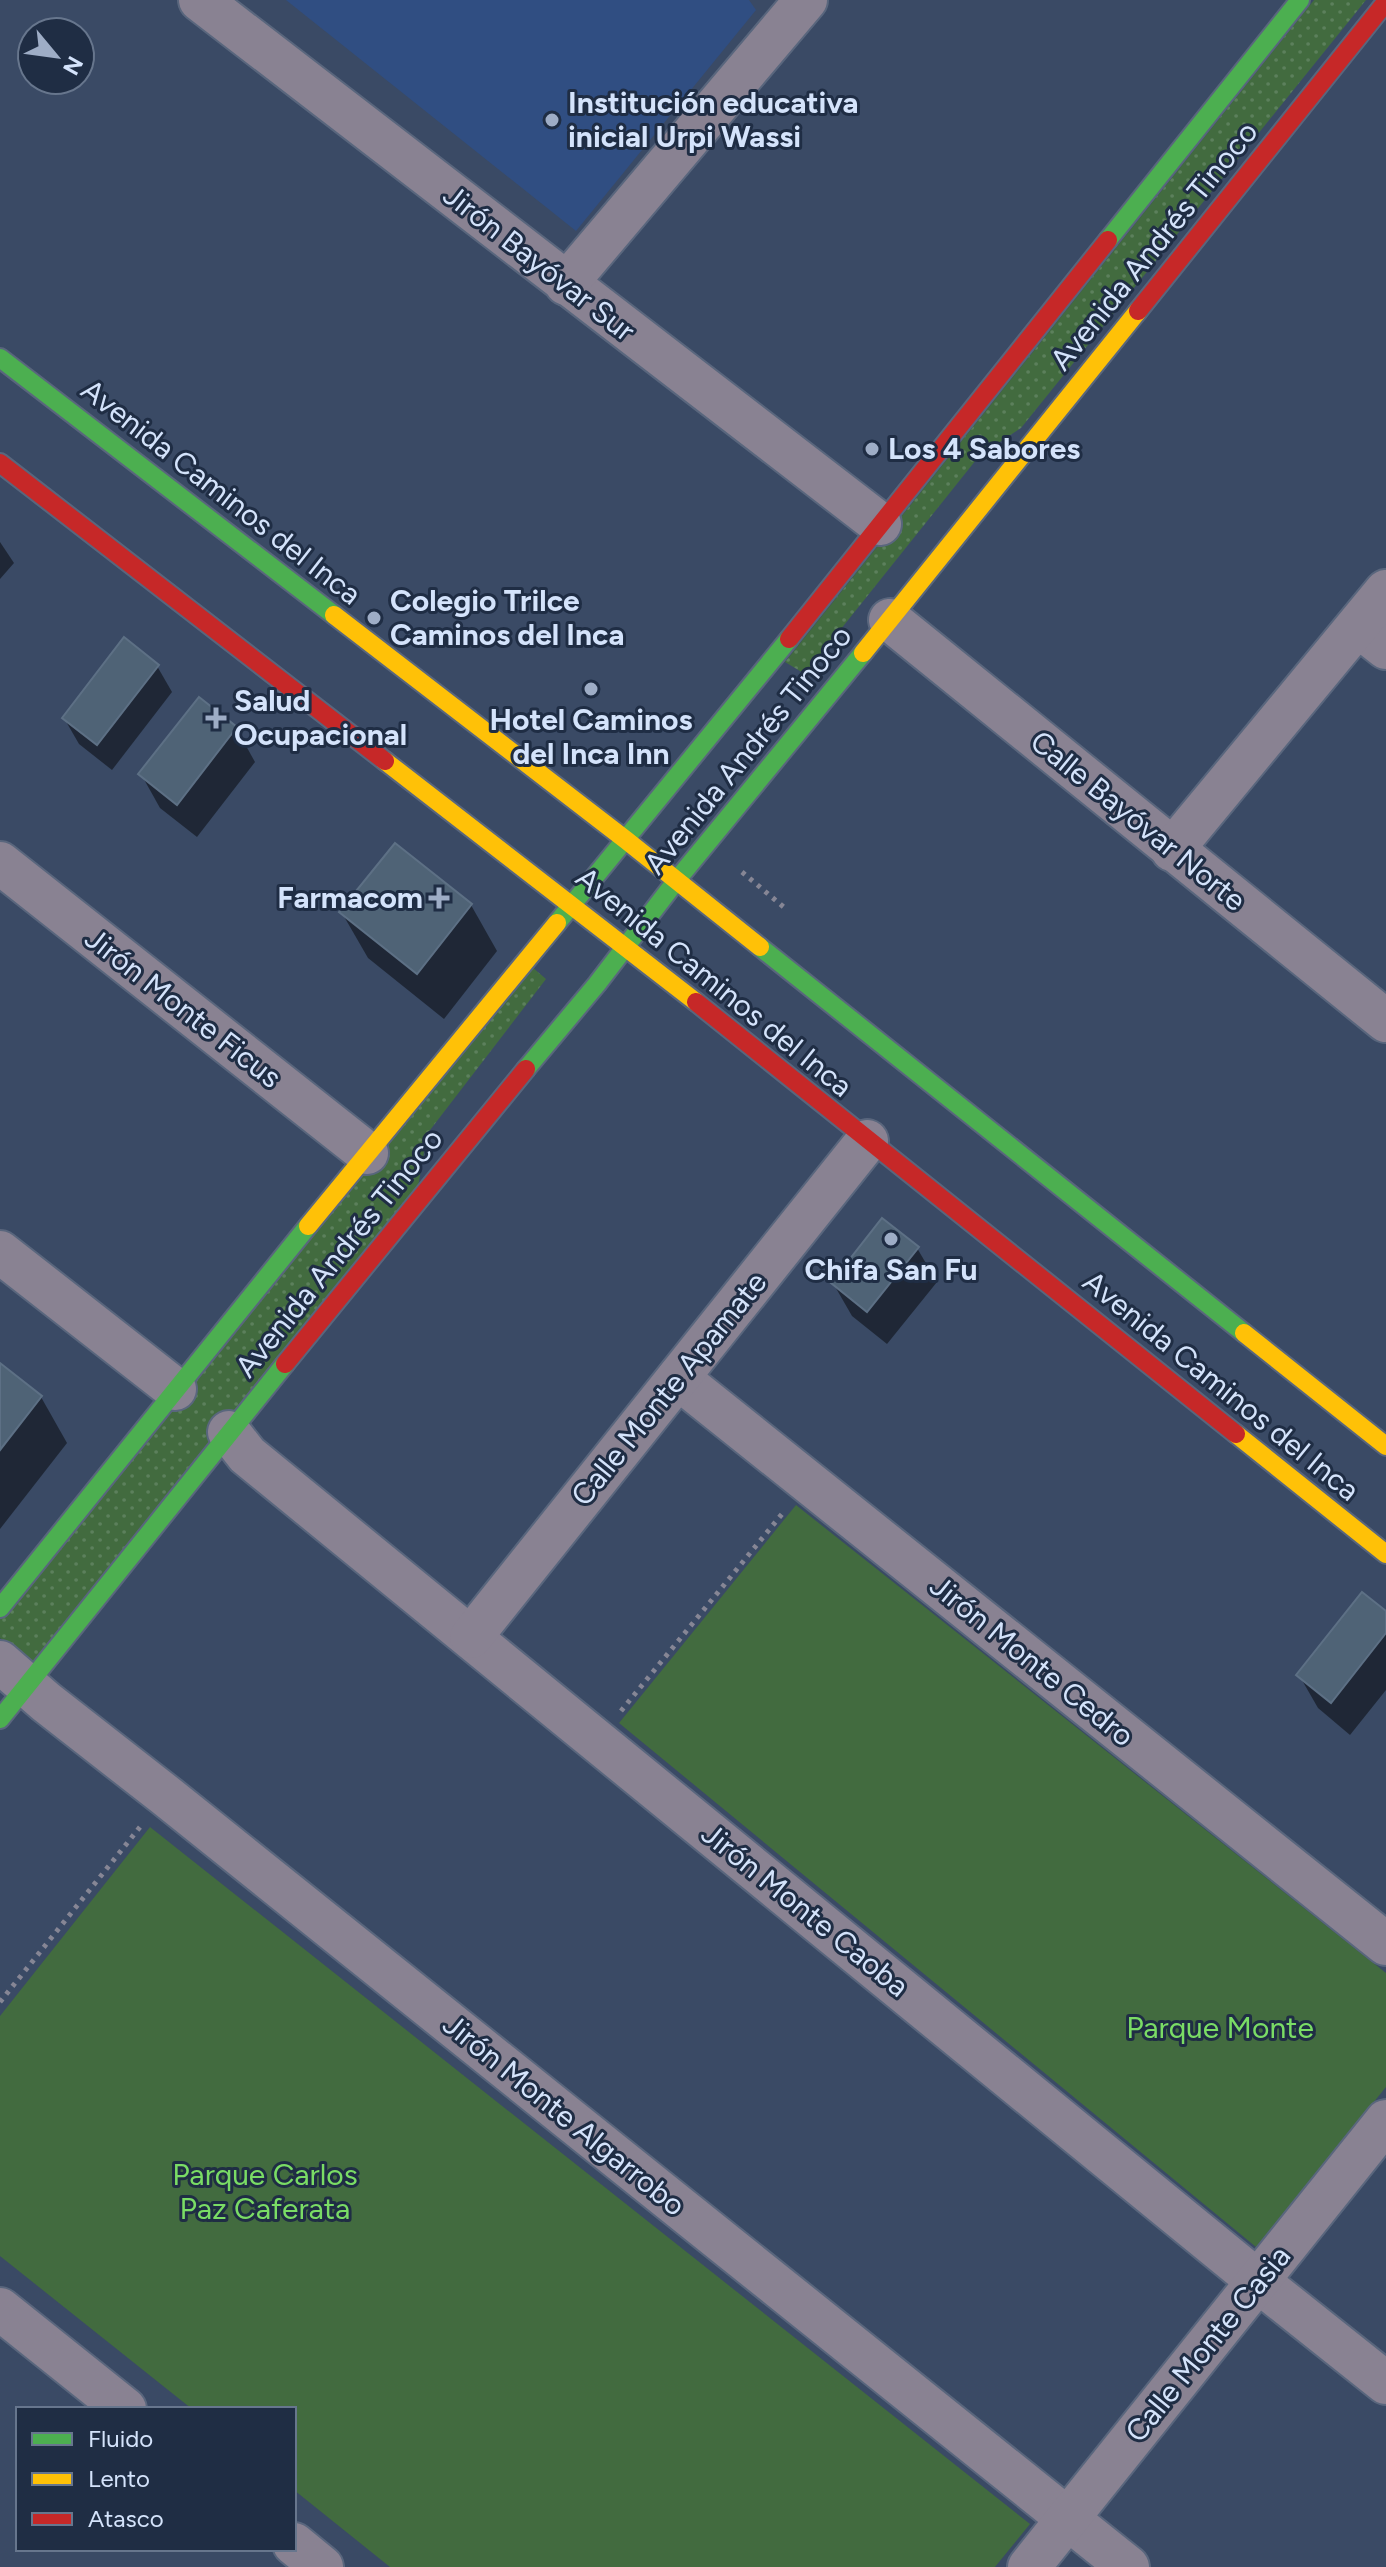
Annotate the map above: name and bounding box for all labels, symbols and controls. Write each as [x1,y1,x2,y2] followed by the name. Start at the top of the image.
[16,16,96,96] north arrow
[57,51,89,79] text: N
[568,84,859,155] place label: Institución educativa inicial Urpi Wassi
[543,111,561,129] marker: Institución educativa inicial Urpi Wassi
[1042,114,1265,378] street label: Avenida Andrés Tinoco
[436,176,643,349] street label: Jirón Bayóvar Sur
[74,371,369,612] street label: Avenida Caminos del Inca
[888,430,1080,467] place label: Los 4 Sabores
[863,440,881,458] marker: Los 4 Sabores
[390,582,624,653] place label: Colegio Trilce Caminos del Inca
[365,609,383,627] marker: Colegio Trilce Caminos del Inca
[636,618,859,882] street label: Avenida Andrés Tinoco
[582,680,600,698] marker: Hotel Caminos del Inca Inn
[234,682,407,753] place label: Salud Ocupacional
[489,701,693,772] place label: Hotel Caminos del Inca Inn
[205,707,227,729] marker: Salud Ocupacional
[1023,722,1253,919] street label: Calle Bayóvar Norte
[569,859,860,1105] street label: Avenida Caminos del Inca
[277,879,423,916] place label: Farmacom
[430,889,448,907] marker: Farmacom
[78,919,289,1096] street label: Jirón Monte Ficus
[227,1121,450,1385] street label: Avenida Andrés Tinoco
[882,1230,900,1248] marker: Chifa San Fu
[804,1251,978,1288] place label: Chifa San Fu
[1076,1263,1367,1509] street label: Avenida Caminos del Inca
[563,1264,774,1513] street label: Calle Monte Apamate
[923,1567,1142,1754] street label: Jirón Monte Cedro
[694,1815,916,2005] street label: Jirón Monte Caoba
[436,2005,693,2224] street label: Jirón Monte Algarrobo
[1126,2009,1314,2046] park label: Parque Monte
[172,2156,358,2227] park label: Parque Carlos Paz Caferata
[1117,2238,1298,2449] street label: Calle Monte Casia
[16,2407,296,2551] legend
[88,2424,153,2453] text: Fluido
[88,2464,150,2493] text: Lento
[88,2504,164,2533] text: Atasco

